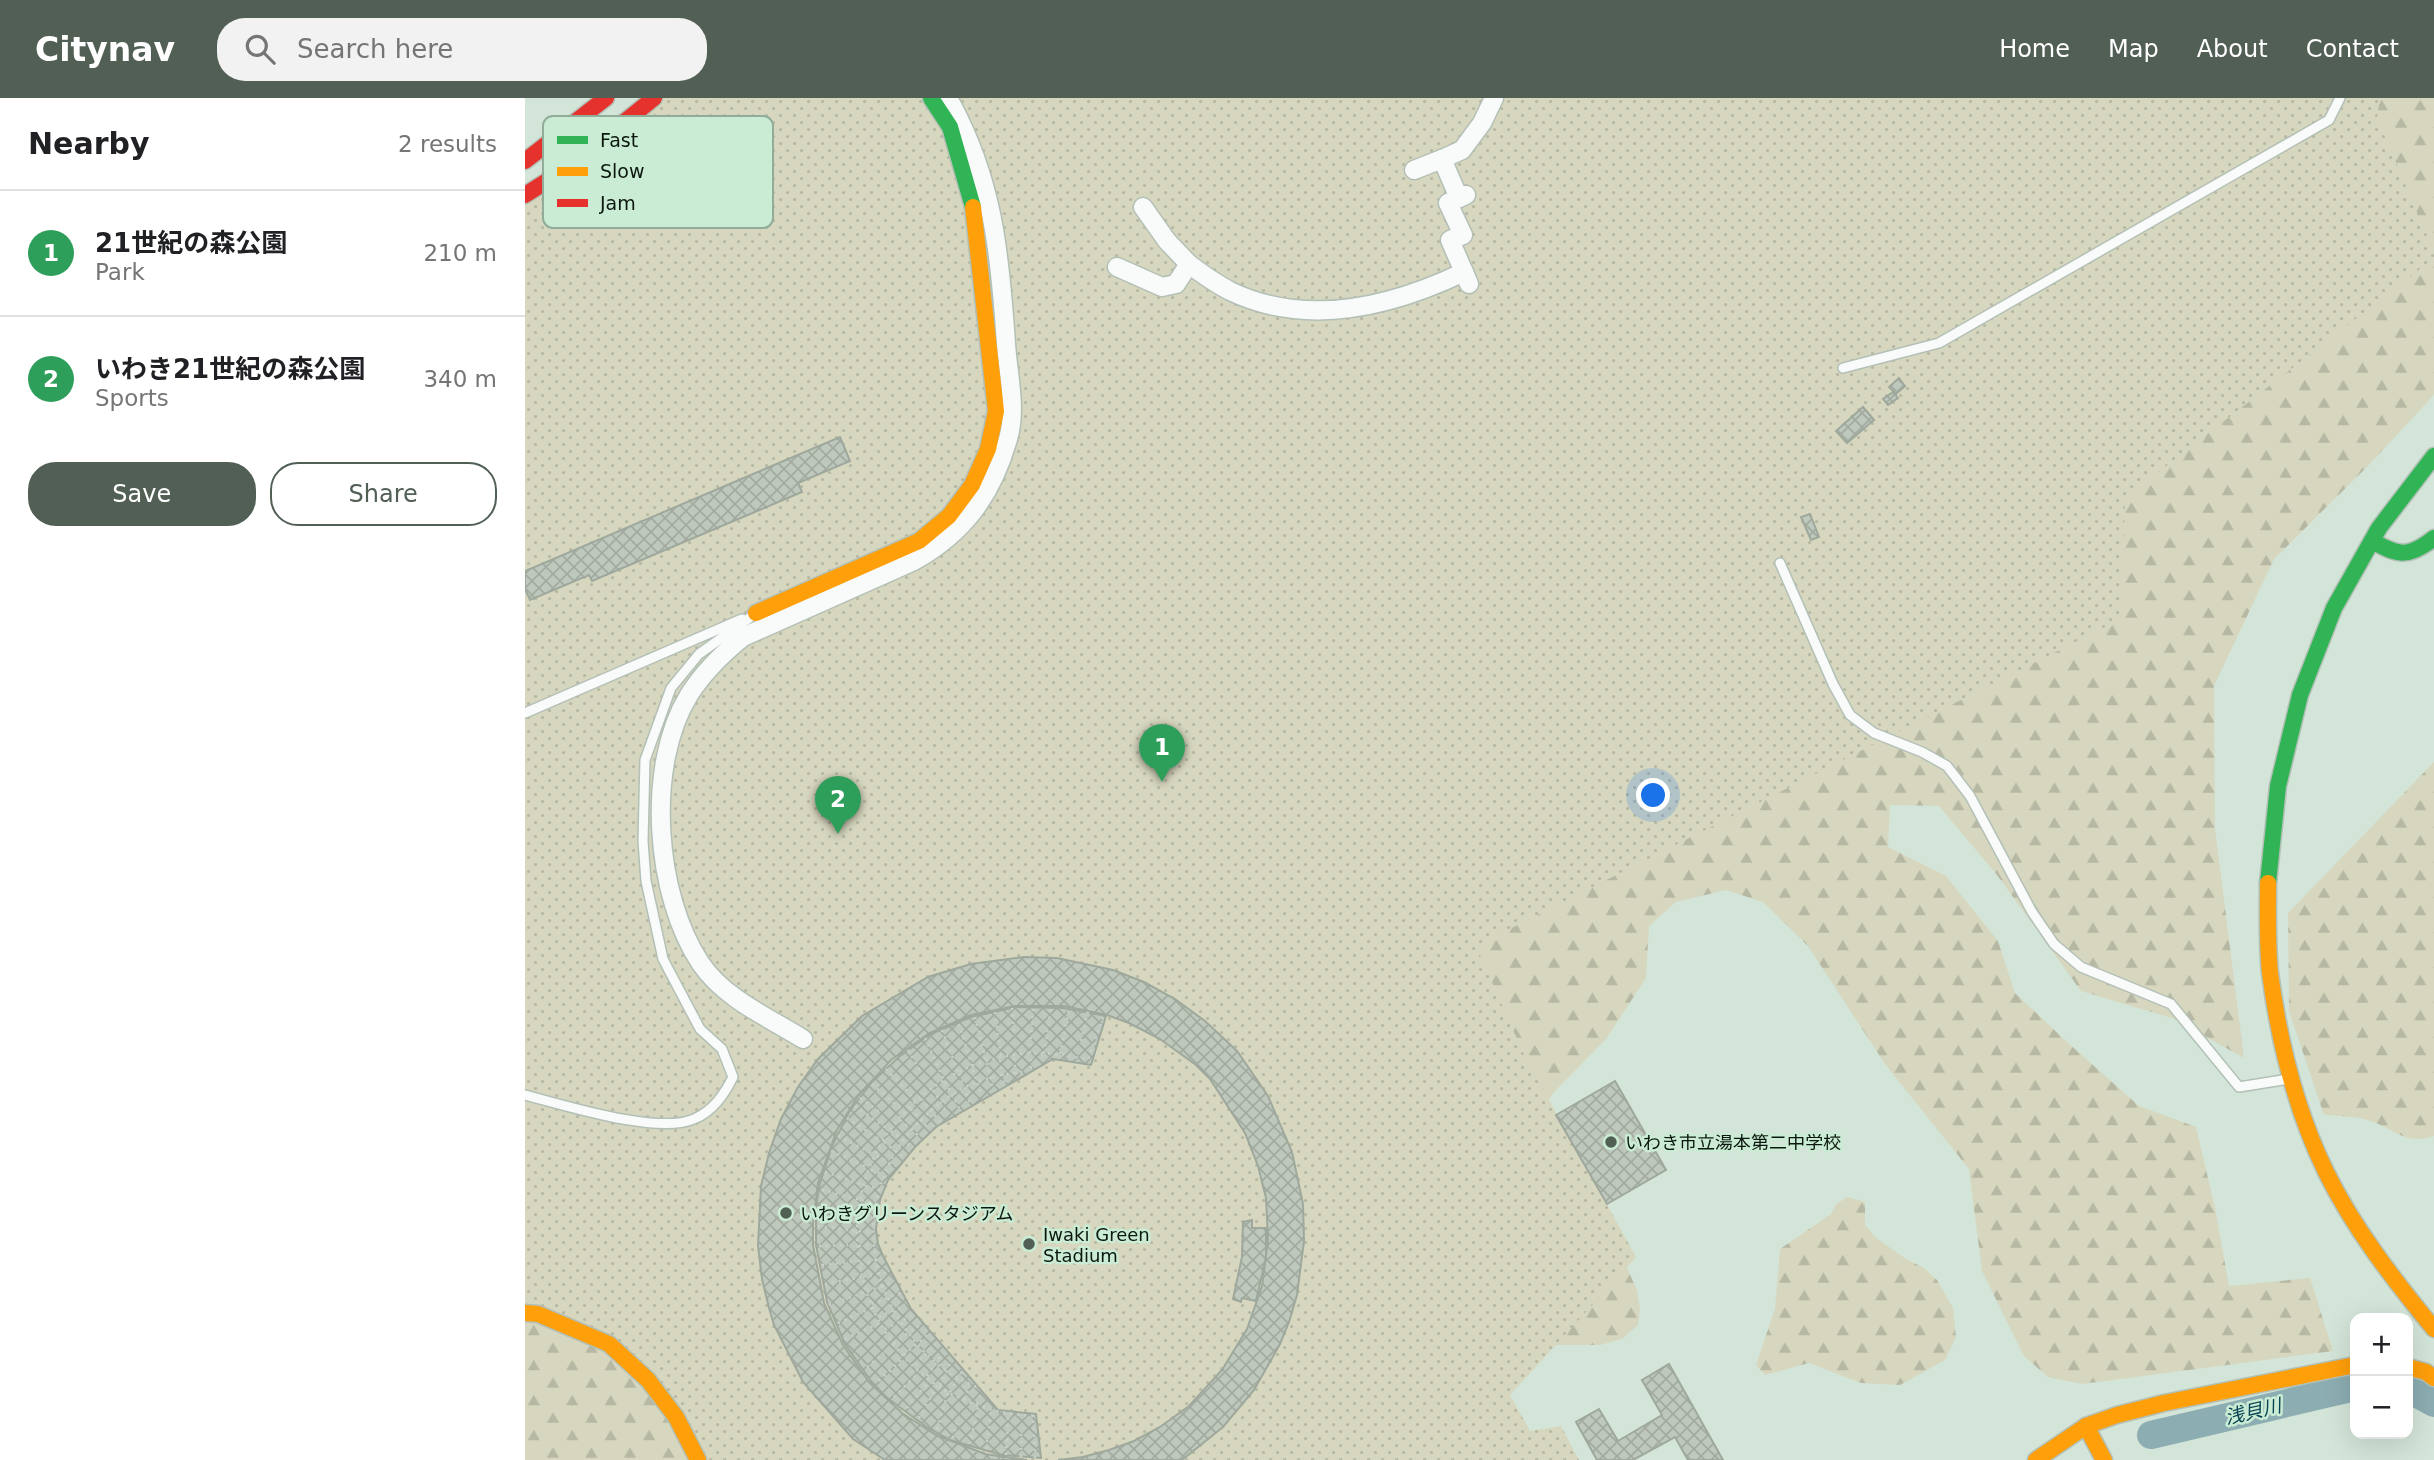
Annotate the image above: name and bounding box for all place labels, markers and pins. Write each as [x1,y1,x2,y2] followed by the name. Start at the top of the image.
[1139,724,1185,782] pin: 1
[815,776,861,834] pin: 2
[1625,1132,1841,1153] place label: いわき市立湯本第二中学校
[1603,1134,1619,1150] marker: いわき市立湯本第二中学校
[800,1203,1013,1224] place label: いわきグリーンスタジアム
[778,1205,794,1221] marker: いわきグリーンスタジアム
[1043,1224,1150,1266] place label: Iwaki Green Stadium
[1021,1236,1037,1252] marker: Iwaki Green Stadium

